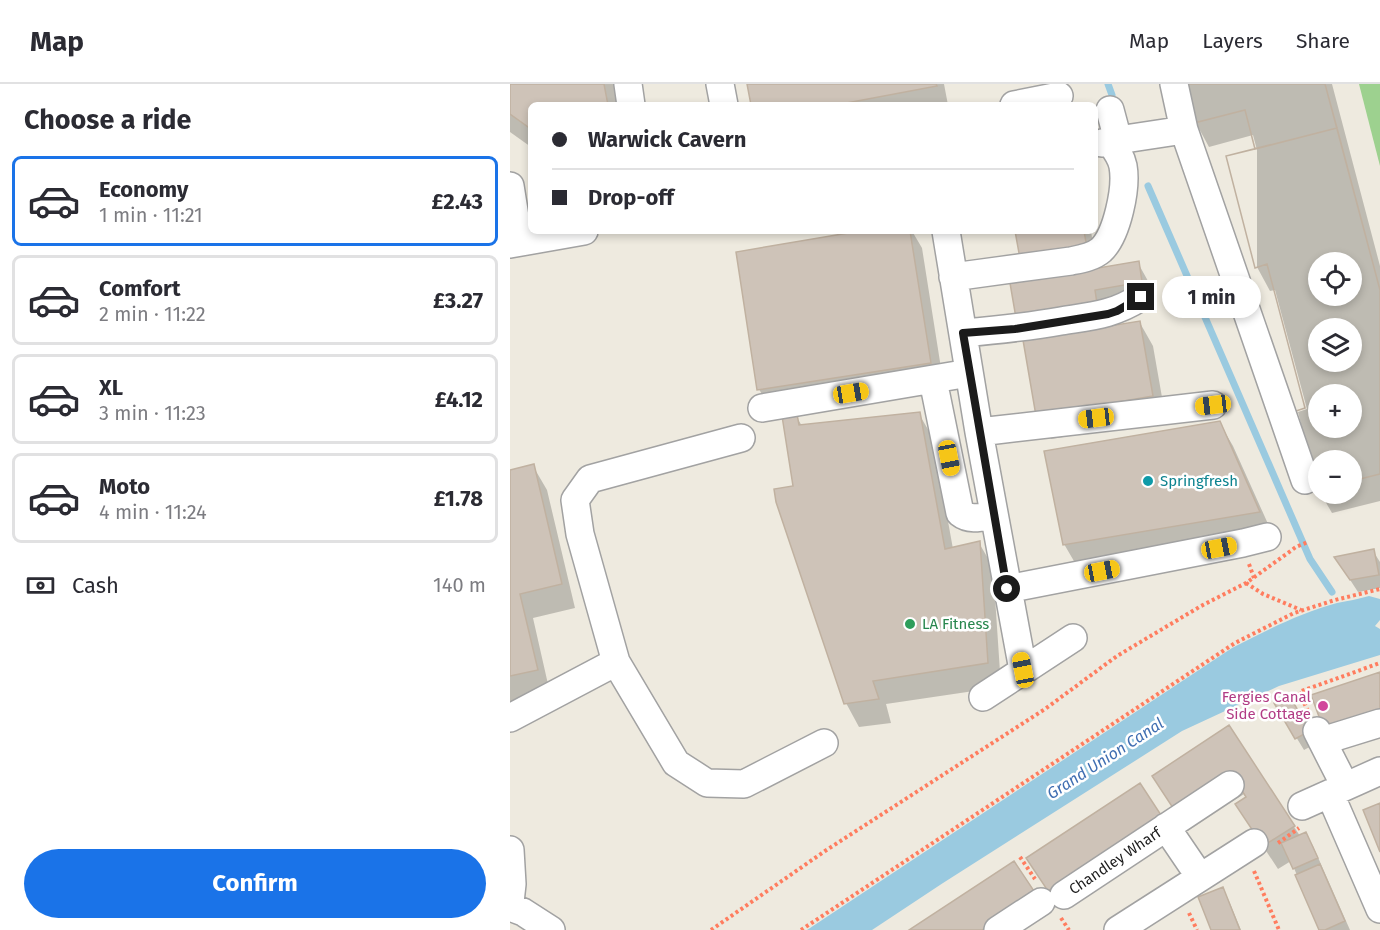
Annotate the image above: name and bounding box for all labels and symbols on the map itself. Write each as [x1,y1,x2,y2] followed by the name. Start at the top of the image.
[1162,276,1261,318] callout: 1 min
[1127,283,1154,310] route end
[832,381,870,405] car
[1194,394,1232,416] car
[1077,407,1115,429] car
[937,439,961,477] car
[1160,472,1238,490] place label: Springfresh
[1141,474,1155,488] marker: Springfresh
[1200,536,1238,560] car
[1083,559,1121,583] car
[993,575,1020,602] route start
[922,615,989,633] place label: LA Fitness
[903,617,917,631] marker: LA Fitness
[1011,651,1035,689] car
[1222,688,1312,723] place label: Fergies Canal Side Cottage
[1316,699,1330,713] marker: Fergies Canal Side Cottage
[1043,714,1167,803] water label: Grand Union Canal
[1066,823,1165,898] street label: Chandley Wharf

